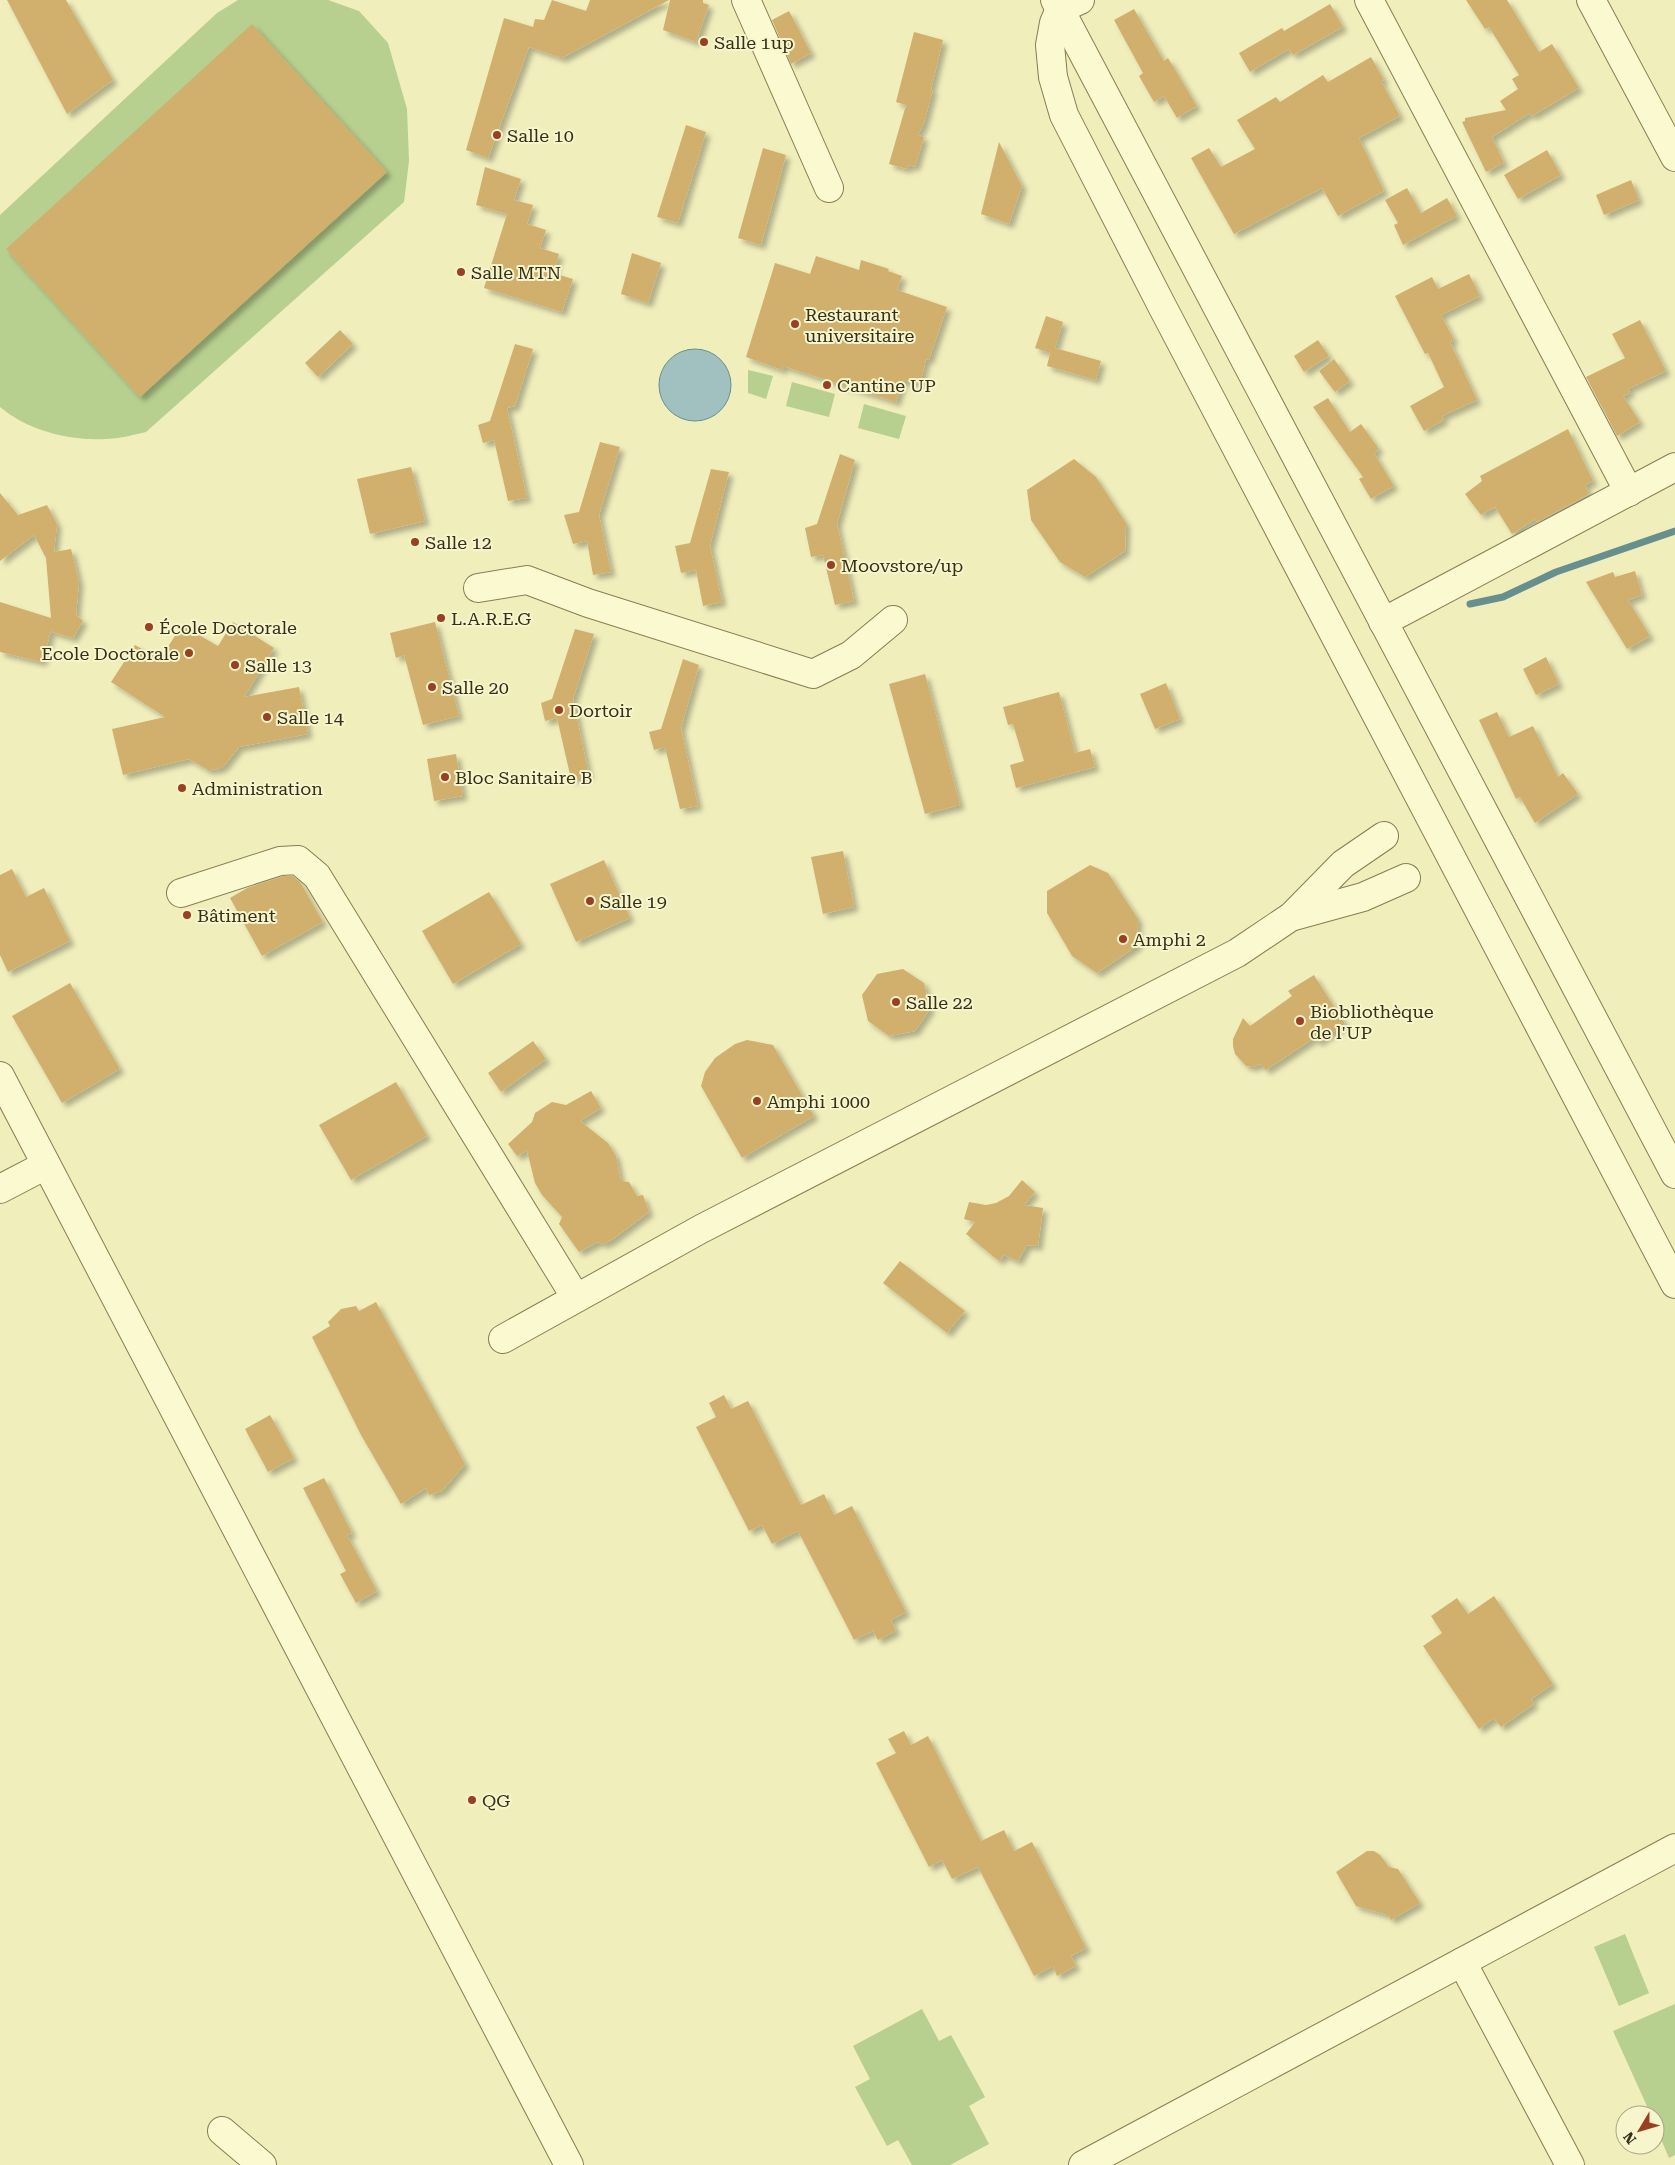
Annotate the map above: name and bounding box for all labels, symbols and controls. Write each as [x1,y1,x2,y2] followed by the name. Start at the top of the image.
[714,32,794,53] place label: Salle 1up
[698,36,710,48] marker: Salle 1up
[507,125,574,146] place label: Salle 10
[491,129,503,141] marker: Salle 10
[471,262,561,283] place label: Salle MTN
[455,266,467,278] marker: Salle MTN
[805,304,915,346] place label: Restaurant universitaire
[789,318,801,330] marker: Restaurant universitaire
[837,375,936,396] place label: Cantine UP
[821,379,833,391] marker: Cantine UP
[425,532,492,553] place label: Salle 12
[409,536,421,548] marker: Salle 12
[841,555,963,576] place label: Moovstore/up
[825,559,837,571] marker: Moovstore/up
[451,608,531,629] place label: L.A.R.E.G
[435,612,447,624] marker: L.A.R.E.G
[159,617,297,638] place label: École Doctorale
[143,621,155,633] marker: École Doctorale
[41,643,179,664] place label: Ecole Doctorale
[183,647,195,659] marker: Ecole Doctorale
[245,655,312,676] place label: Salle 13
[229,659,241,671] marker: Salle 13
[442,677,509,698] place label: Salle 20
[426,681,438,693] marker: Salle 20
[569,700,632,721] place label: Dortoir
[553,704,565,716] marker: Dortoir
[277,707,344,728] place label: Salle 14
[261,711,273,723] marker: Salle 14
[455,767,593,788] place label: Bloc Sanitaire B
[439,771,451,783] marker: Bloc Sanitaire B
[192,778,323,799] place label: Administration
[176,782,188,794] marker: Administration
[600,891,667,912] place label: Salle 19
[584,895,596,907] marker: Salle 19
[197,905,276,926] place label: Bâtiment
[181,909,193,921] marker: Bâtiment
[1133,929,1206,950] place label: Amphi 2
[1117,933,1129,945] marker: Amphi 2
[906,992,973,1013] place label: Salle 22
[890,996,902,1008] marker: Salle 22
[1310,1001,1434,1043] place label: Biobliothèque de l'UP
[1294,1015,1306,1027] marker: Biobliothèque de l'UP
[767,1091,870,1112] place label: Amphi 1000
[751,1095,763,1107] marker: Amphi 1000
[482,1790,510,1811] place label: QG
[466,1794,478,1806] marker: QG
[1615,2105,1665,2155] north arrow
[1620,2129,1639,2147] text: N

